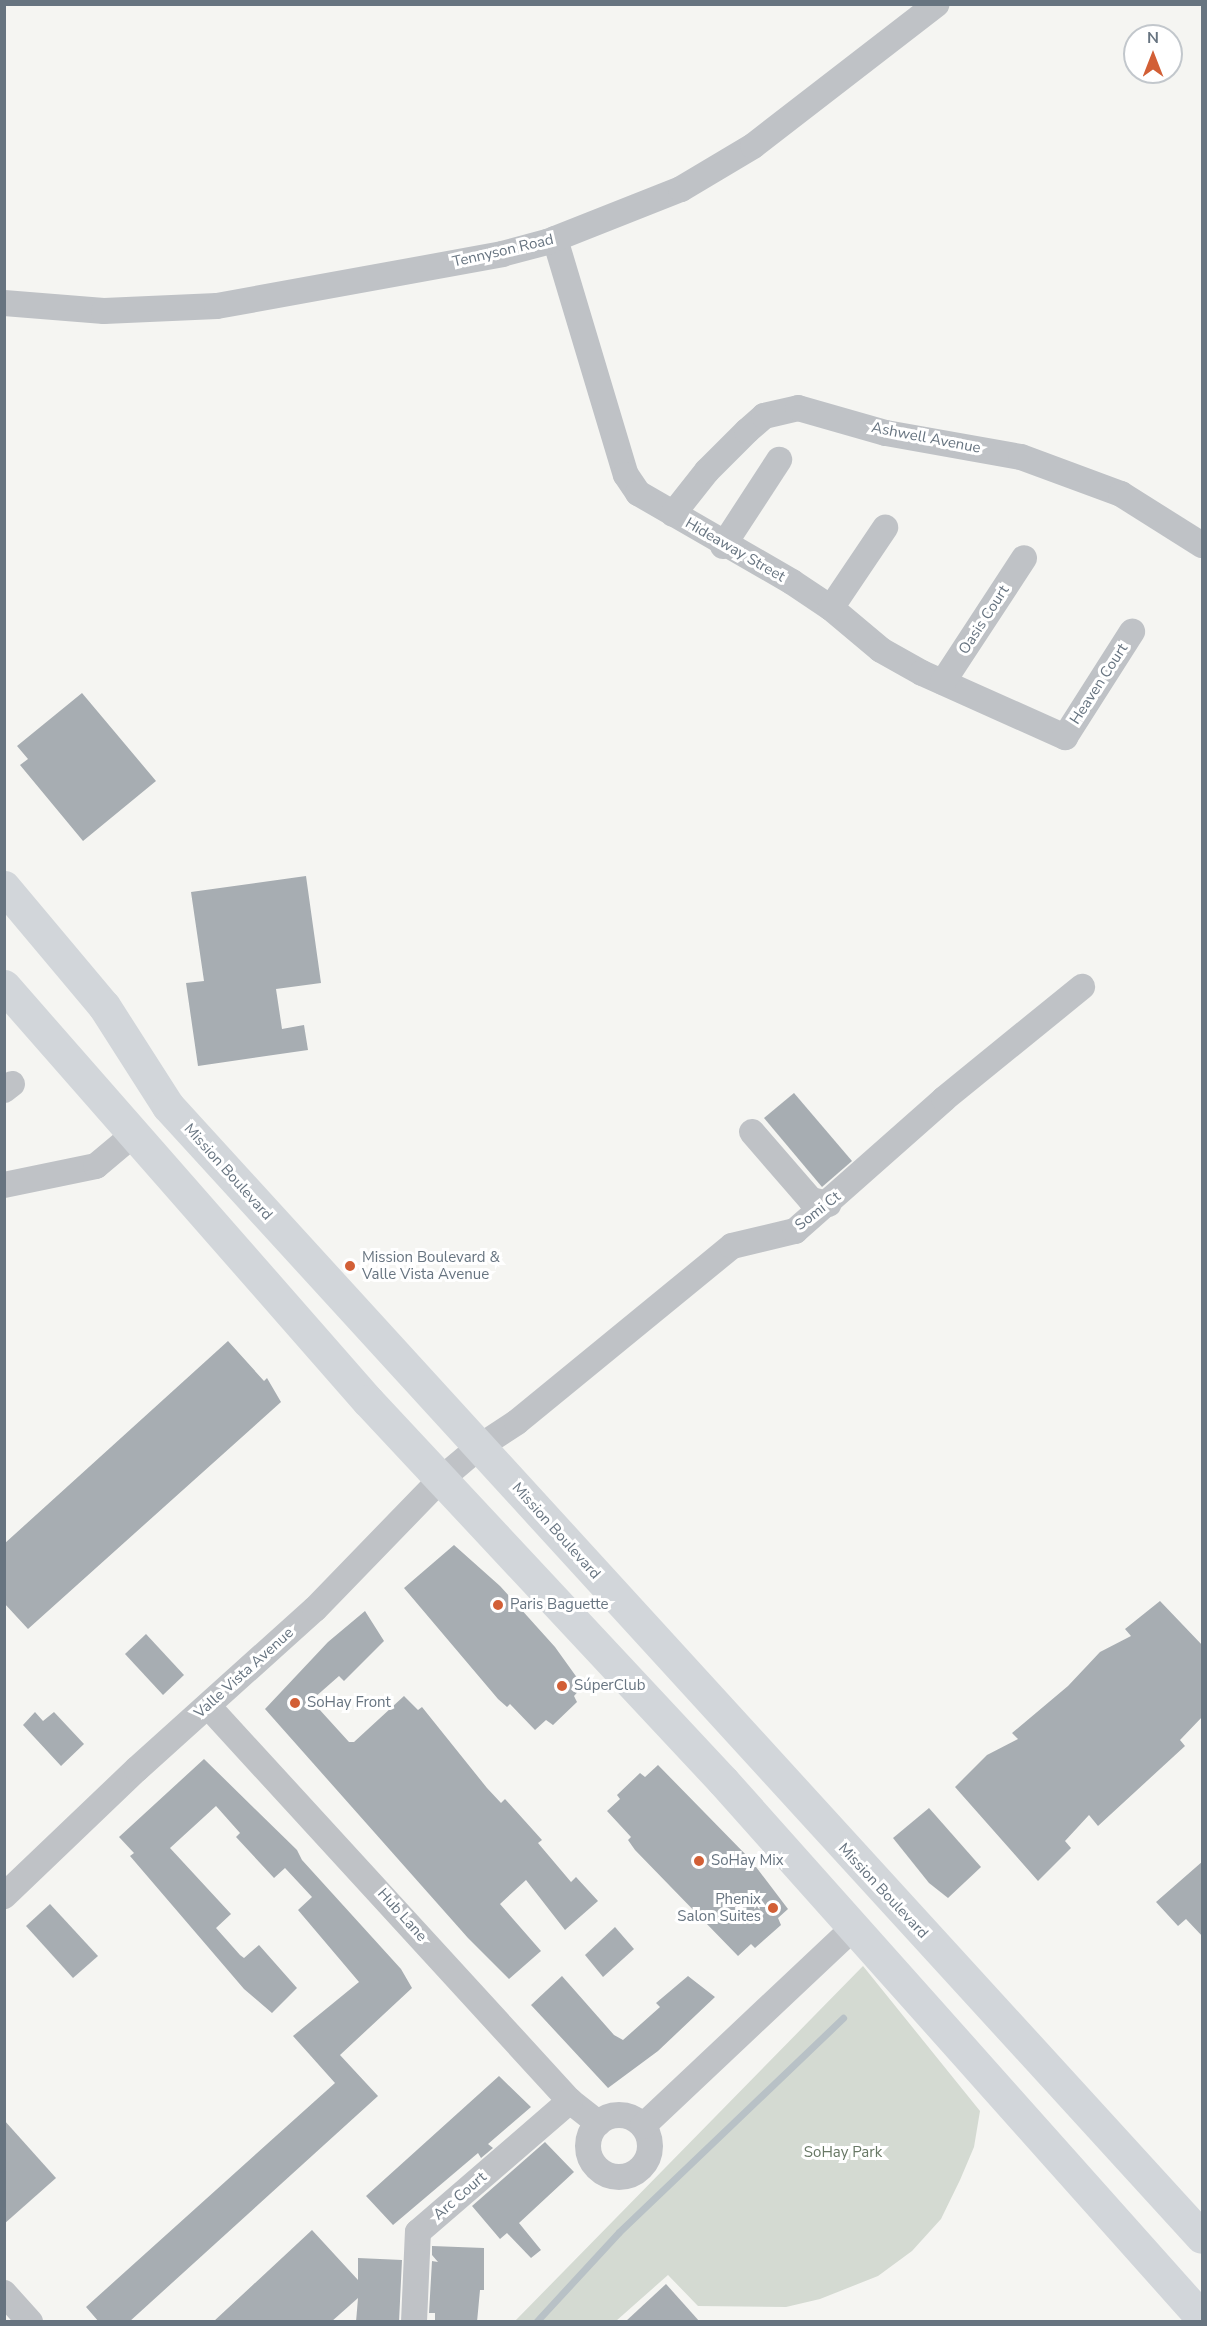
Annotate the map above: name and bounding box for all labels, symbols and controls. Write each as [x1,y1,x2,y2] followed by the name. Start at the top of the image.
[1123,24,1183,84] north arrow
[1147,27,1159,49] text: N
[451,231,555,271] street label: Tennyson Road
[870,419,982,457] street label: Ashwell Avenue
[682,514,788,586] street label: Hideaway Street
[955,582,1013,658] street label: Oasis Court
[1066,640,1132,728] street label: Heaven Court
[180,1120,276,1224] street label: Mission Boulevard
[792,1188,844,1234] street label: Somi Ct
[362,1248,500,1283] place label: Mission Boulevard & Valle Vista Avenue
[343,1259,357,1273] marker: Mission Boulevard & Valle Vista Avenue
[508,1479,604,1583] street label: Mission Boulevard
[510,1596,608,1614] place label: Paris Baguette
[491,1598,505,1612] marker: Paris Baguette
[191,1624,297,1722] street label: Valle Vista Avenue
[574,1677,645,1695] place label: SúperClub
[555,1679,569,1693] marker: SúperClub
[307,1694,391,1712] place label: SoHay Front
[288,1696,302,1710] marker: SoHay Front
[834,1840,932,1942] street label: Mission Boulevard
[711,1852,784,1870] place label: SoHay Mix
[692,1854,706,1868] marker: SoHay Mix
[374,1885,430,1945] street label: Hub Lane
[677,1890,761,1925] place label: Phenix Salon Suites
[766,1901,780,1915] marker: Phenix Salon Suites
[804,2144,882,2162] park label: SoHay Park
[430,2168,490,2224] street label: Arc Court

